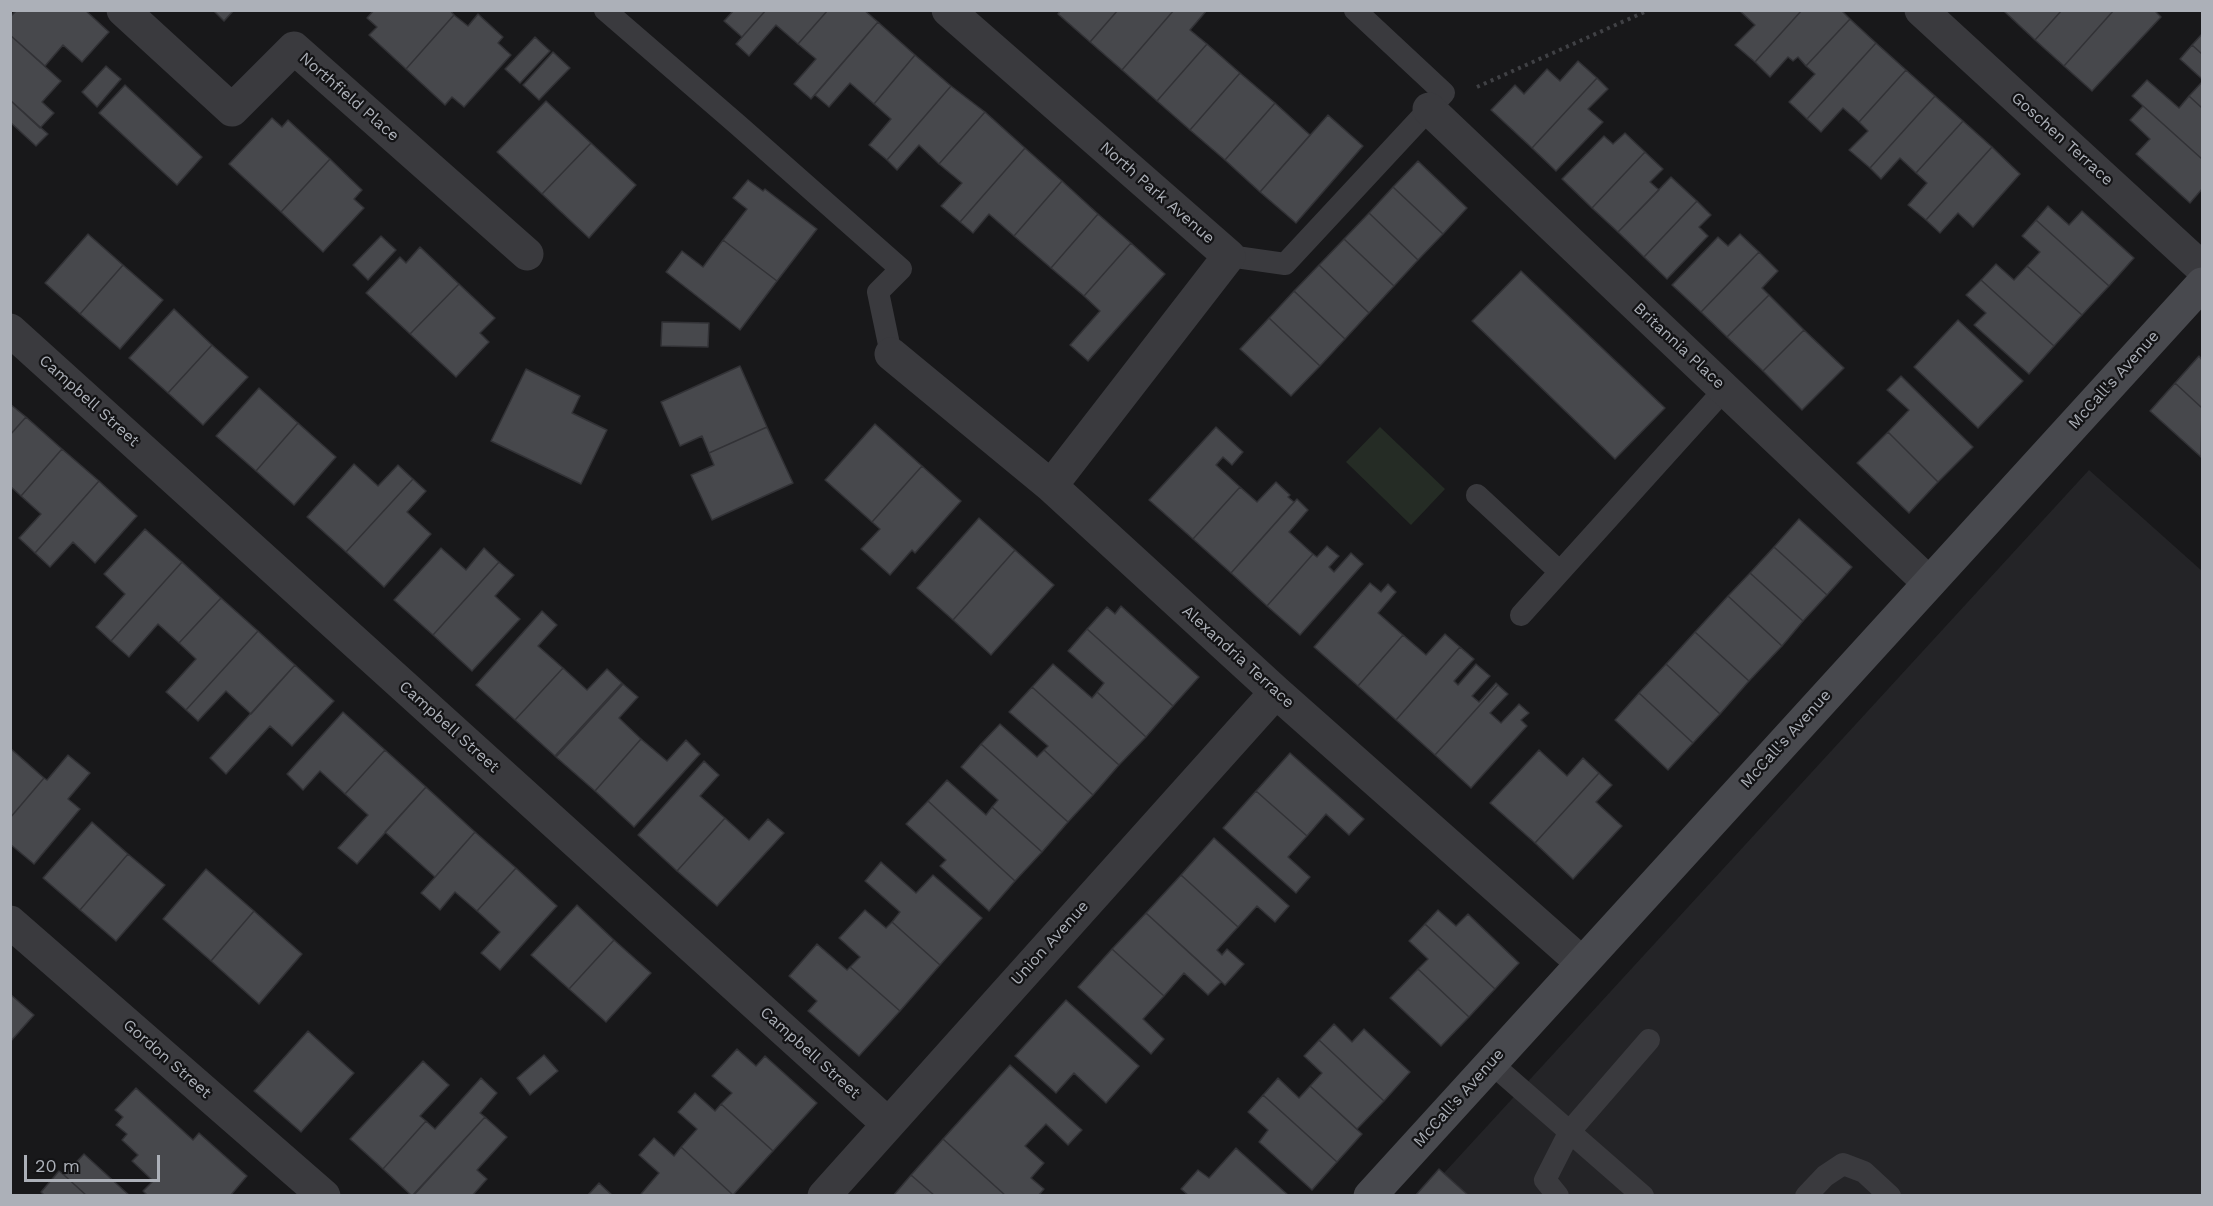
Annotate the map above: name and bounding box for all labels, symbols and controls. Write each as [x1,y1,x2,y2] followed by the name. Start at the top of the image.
[295,48,403,146] street label: Northfield Place
[2007,88,2117,190] street label: Goschen Terrace
[1096,138,1218,248] street label: North Park Avenue
[1629,299,1729,393] street label: Britannia Place
[2065,327,2163,433] street label: McCall's Avenue
[35,351,143,451] street label: Campbell Street
[1178,602,1298,712] street label: Alexandria Terrace
[395,677,503,777] street label: Campbell Street
[1737,686,1835,792] street label: McCall's Avenue
[1007,897,1093,989] street label: Union Avenue
[756,1003,864,1103] street label: Campbell Street
[119,1015,215,1103] street label: Gordon Street
[1410,1045,1508,1151] street label: McCall's Avenue
[27,1143,164,1181] scale bar
[35,1155,80,1176] text: 20 m

